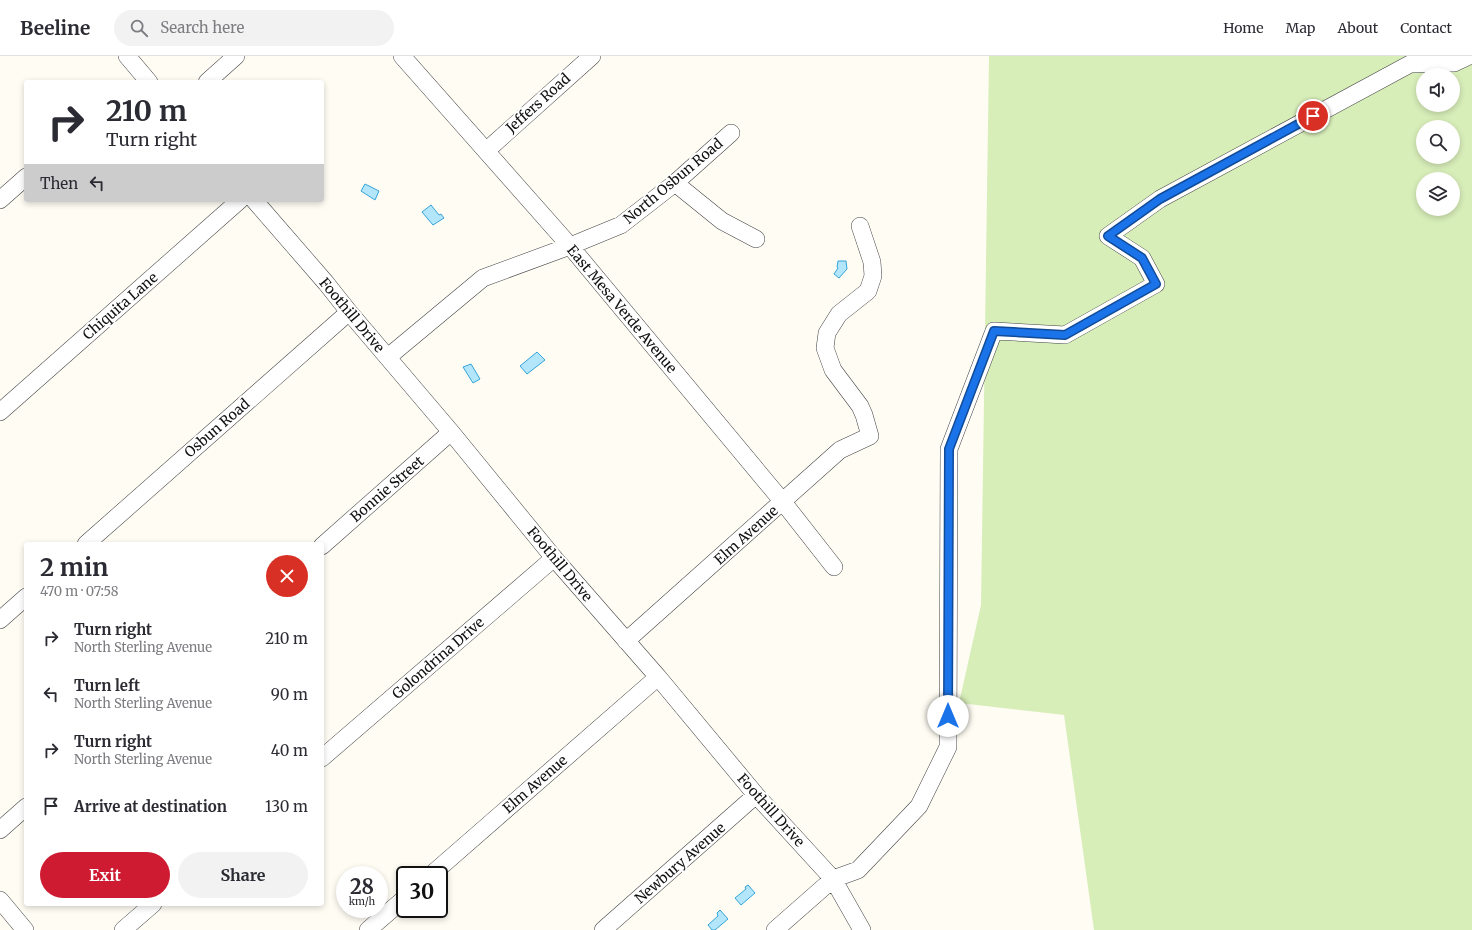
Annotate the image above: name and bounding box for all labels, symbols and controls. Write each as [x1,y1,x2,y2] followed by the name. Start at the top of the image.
[114,10,394,46] search box
[20,16,90,40] text: Beeline
[128,17,150,39] icon: search
[160,18,244,37] text: Search here
[1223,19,1264,37] text: Home
[1286,19,1315,37] text: Map
[1337,19,1378,37] text: About
[1400,19,1452,37] text: Contact
[1416,68,1460,216] map controls
[1416,68,1460,112] button: sound
[501,69,574,137] street label: Jeffers Road
[106,93,187,129] text: 210 m
[40,96,92,148] icon: right
[1296,99,1330,133] pin
[1302,105,1324,127] icon: arrive
[1416,120,1460,164] button: search
[106,128,197,151] text: Turn right
[620,134,727,228] street label: North Osbun Road
[86,172,108,194] icon: left
[1416,172,1460,216] button: layers
[40,174,78,193] text: Then
[563,241,681,377] street label: East Mesa Verde Avenue
[79,268,161,344] street label: Chiquita Lane
[315,274,389,356] street label: Foothill Drive
[181,394,254,461] street label: Osbun Road
[347,452,428,526] street label: Bonnie Street
[710,502,782,568] street label: Elm Avenue
[523,523,597,605] street label: Foothill Drive
[40,552,108,583] text: 2 min
[266,555,308,597] button: close
[40,583,119,600] text: 470 m · 07:58
[388,613,488,703] street label: Golondrina Drive
[74,620,152,639] text: Turn right
[40,627,62,649] icon: right
[265,629,308,648] text: 210 m
[74,639,212,656] text: North Sterling Avenue
[74,676,140,695] text: Turn left
[40,683,62,705] icon: left
[271,685,308,704] text: 90 m
[74,695,212,712] text: North Sterling Avenue
[927,695,969,737] position arrow
[74,732,152,751] text: Turn right
[40,739,62,761] icon: right
[271,741,308,760] text: 40 m
[74,751,212,768] text: North Sterling Avenue
[499,751,571,817] street label: Elm Avenue
[733,770,809,850] street label: Foothill Drive
[40,795,62,817] icon: arrive
[74,797,227,816] text: Arrive at destination
[265,797,308,816] text: 130 m
[631,819,729,907] street label: Newbury Avenue
[40,852,170,898] button: Exit
[178,852,308,898] button: Share
[396,866,448,918] speed limit sign: 30
[350,874,374,899] text: 28
[349,895,375,908] text: km/h

